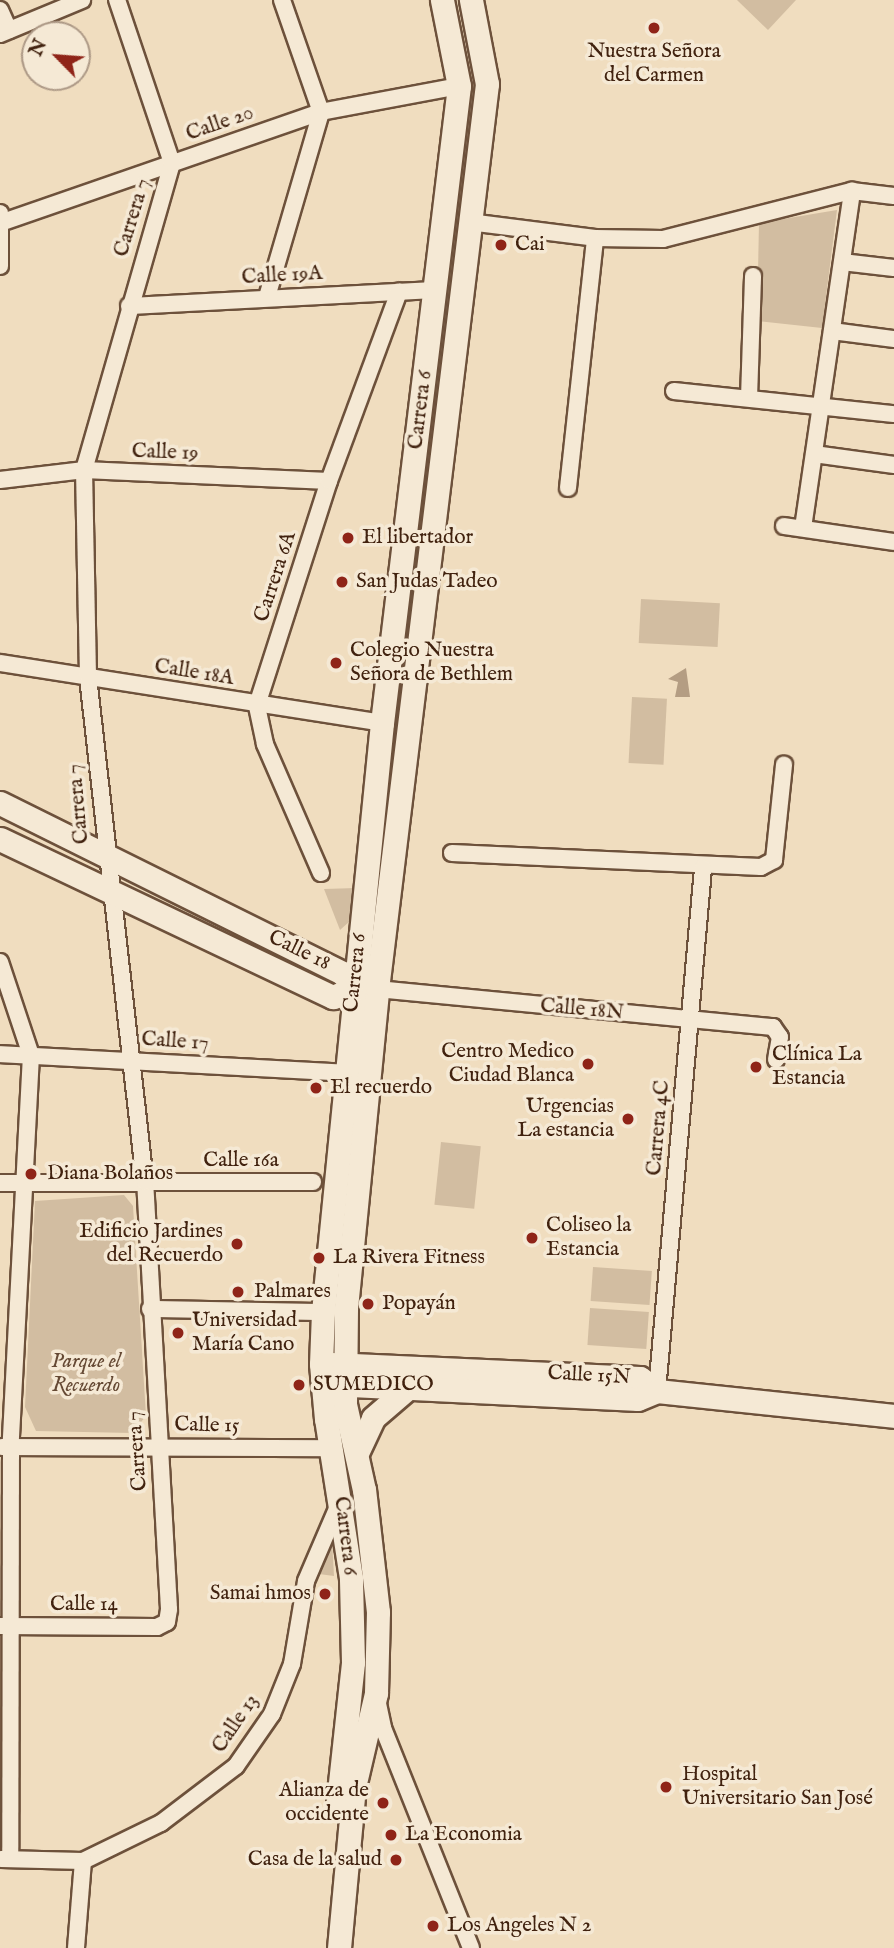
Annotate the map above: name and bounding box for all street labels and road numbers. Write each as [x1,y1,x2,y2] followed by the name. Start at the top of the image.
[183,101,257,147] street label: Calle 20
[109,176,157,260] street label: Carrera 7
[241,261,323,291] street label: Calle 19A
[404,369,438,451] street label: Carrera 6
[131,439,199,467] street label: Calle 19
[250,529,302,625] street label: Carrera 6A
[153,654,235,692] street label: Calle 18A
[63,763,95,845] street label: Carrera 7
[264,925,334,977] street label: Calle 18
[339,932,373,1014] street label: Carrera 6
[539,994,625,1026] street label: Calle 18N
[141,1027,209,1057] street label: Calle 17
[642,1079,676,1177] street label: Carrera 4C
[203,1148,279,1174] street label: Calle 16a
[547,1361,631,1391] street label: Calle 15N
[123,1410,153,1492] street label: Carrera 7
[174,1413,240,1439] street label: Calle 15
[328,1495,362,1577] street label: Carrera 6
[50,1592,118,1618] street label: Calle 14
[207,1690,265,1758] street label: Calle 13

